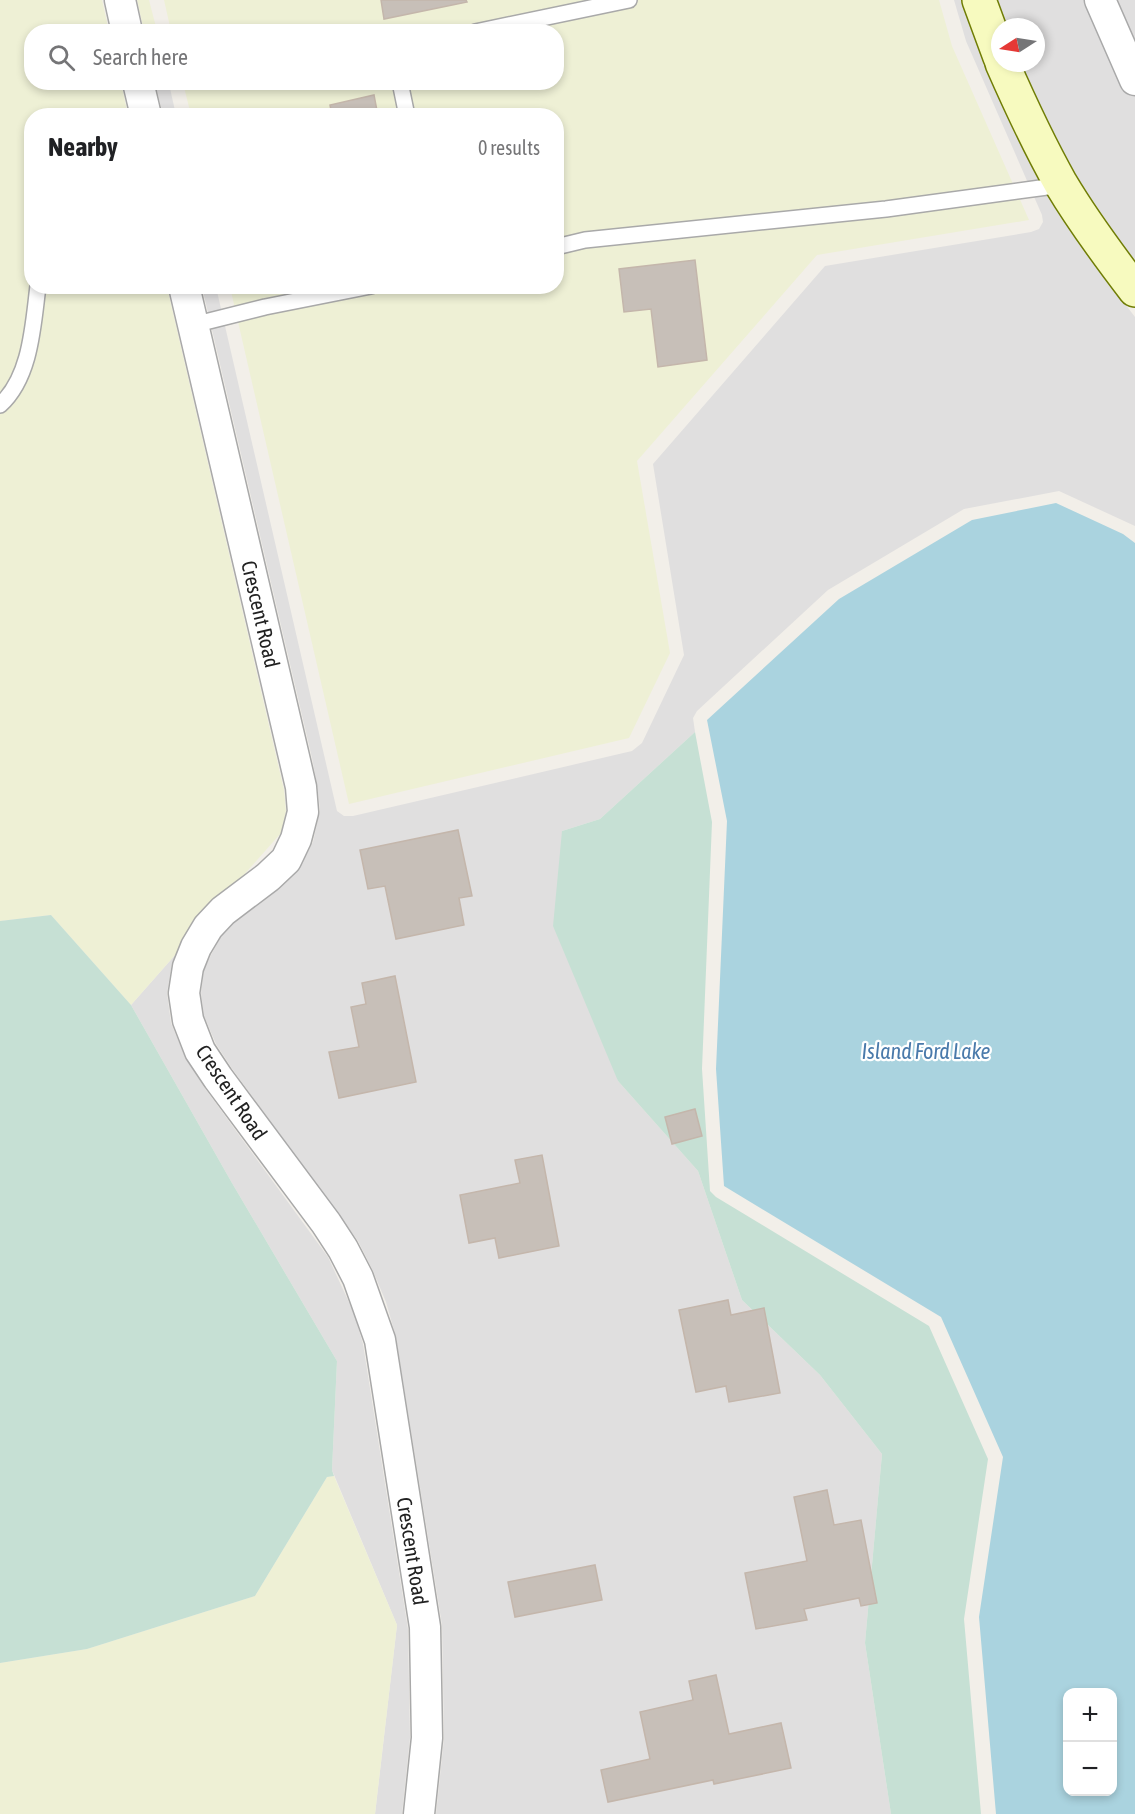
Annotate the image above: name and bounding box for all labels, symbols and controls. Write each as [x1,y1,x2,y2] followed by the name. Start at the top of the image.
[991,18,1045,72] north arrow
[24,24,564,90] search box
[45,41,78,74] icon: search
[93,44,188,70] text: Search here
[48,132,118,162] text: Nearby
[478,136,540,159] text: 0 results
[237,558,285,670] street label: Crescent Road
[861,1038,991,1064] water label: Island Ford Lake
[192,1040,272,1144] street label: Crescent Road
[393,1495,433,1607] street label: Crescent Road
[1063,1688,1117,1796] map controls
[1063,1688,1117,1742] button: +
[1063,1742,1117,1796] button: −

